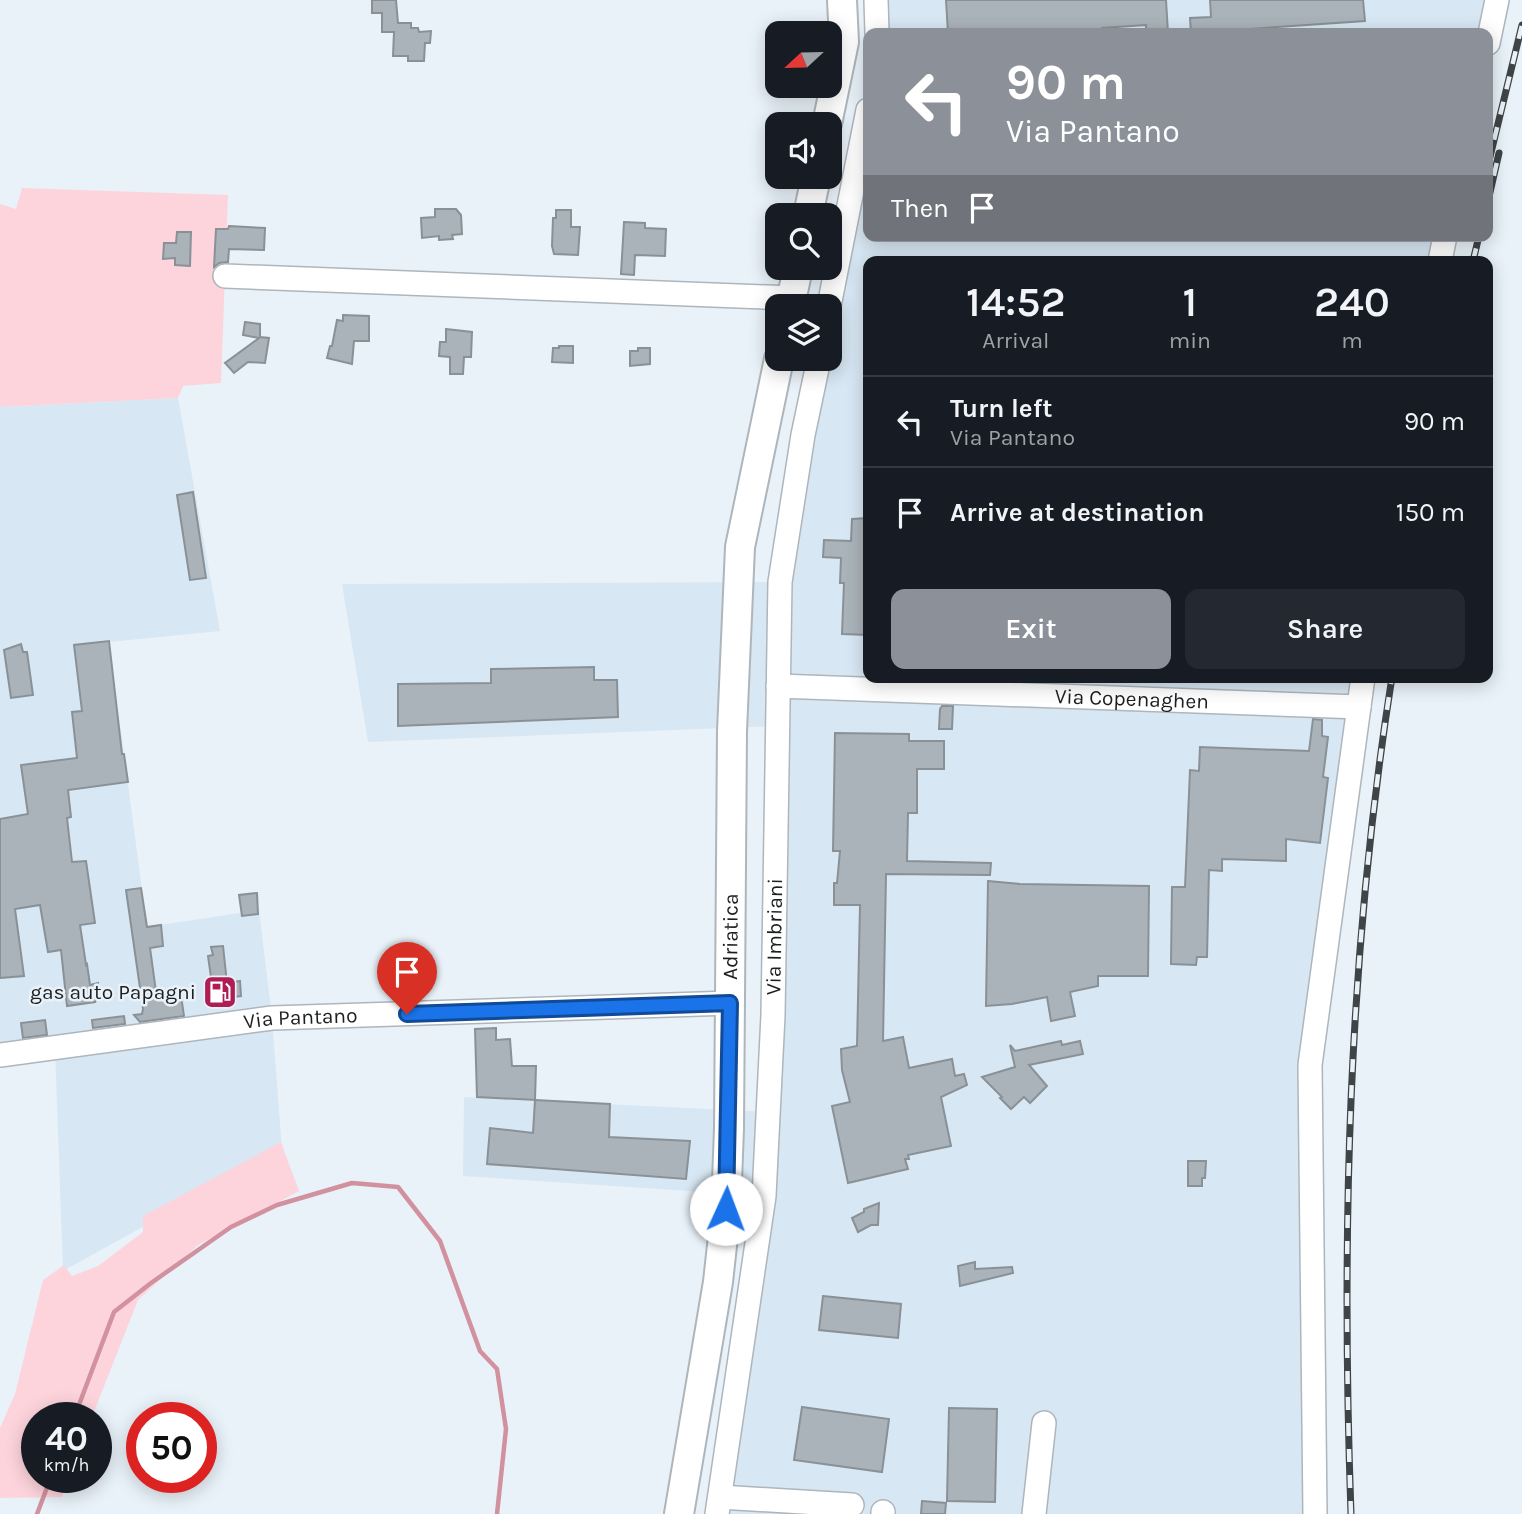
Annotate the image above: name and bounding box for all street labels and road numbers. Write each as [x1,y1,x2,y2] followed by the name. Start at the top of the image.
[1054,684,1209,714] street label: Via Copenaghen
[761,878,787,995] street label: Via Imbriani
[718,893,743,980] street label: Adriatica
[242,1003,358,1034] street label: Via Pantano

